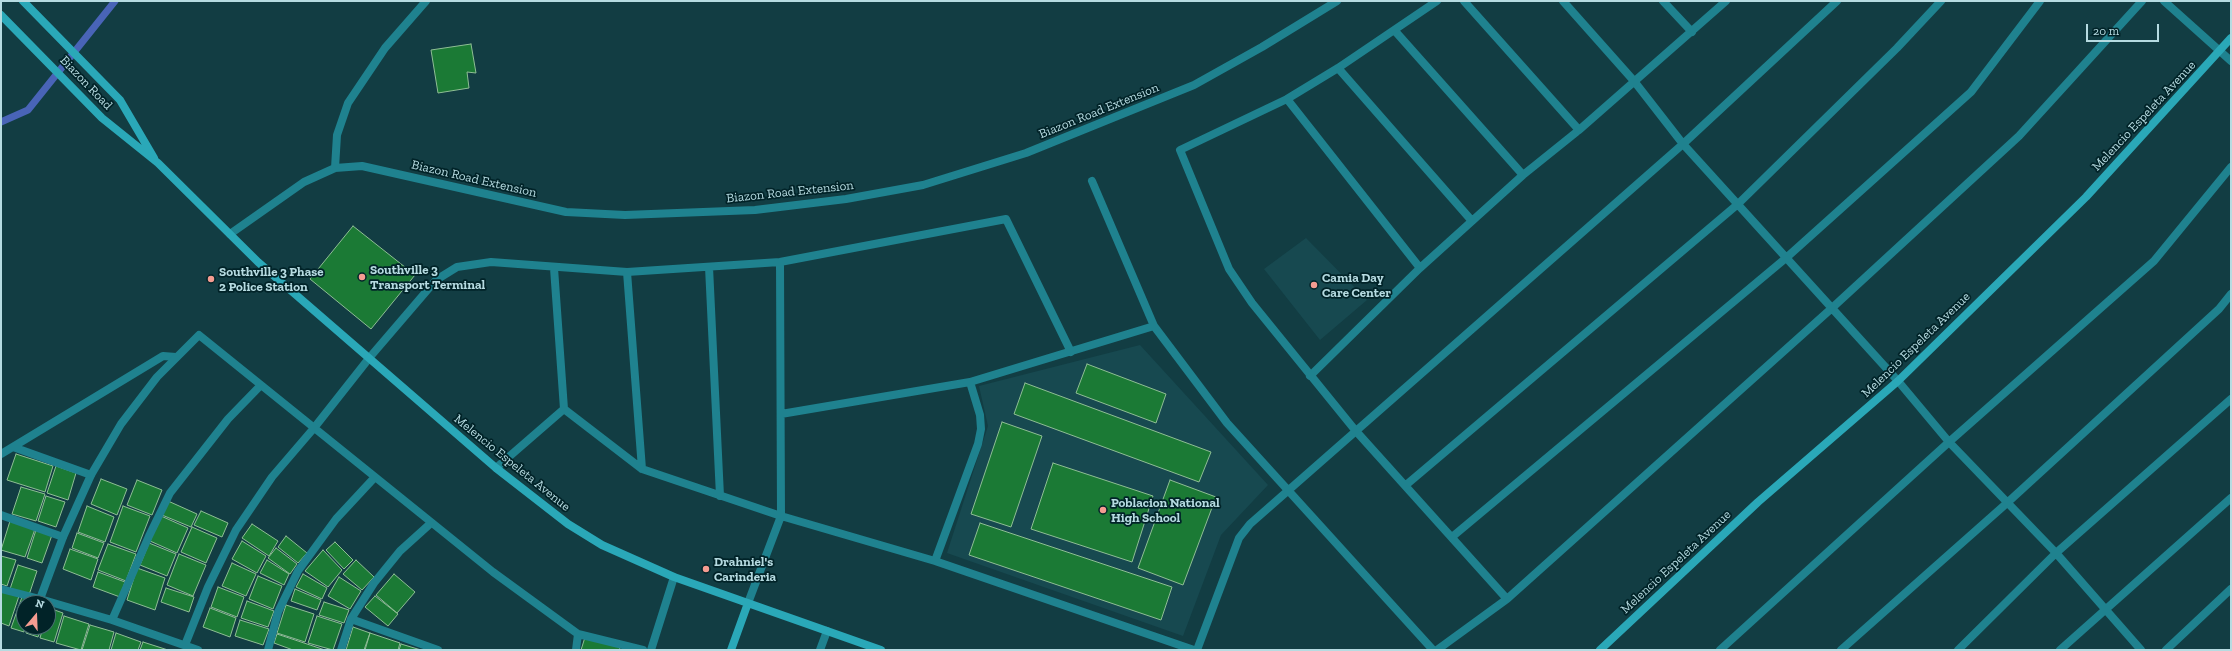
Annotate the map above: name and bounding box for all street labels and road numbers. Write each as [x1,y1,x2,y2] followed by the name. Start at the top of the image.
[56,53,116,113] street label: Biazon Road
[2089,58,2199,174] street label: Melencio Espeleta Avenue
[1037,80,1161,142] street label: Biazon Road Extension
[410,157,538,201] street label: Biazon Road Extension
[726,178,854,206] street label: Biazon Road Extension
[1858,289,1974,401] street label: Melencio Espeleta Avenue
[451,411,573,515] street label: Melencio Espeleta Avenue
[1618,507,1734,617] street label: Melencio Espeleta Avenue

